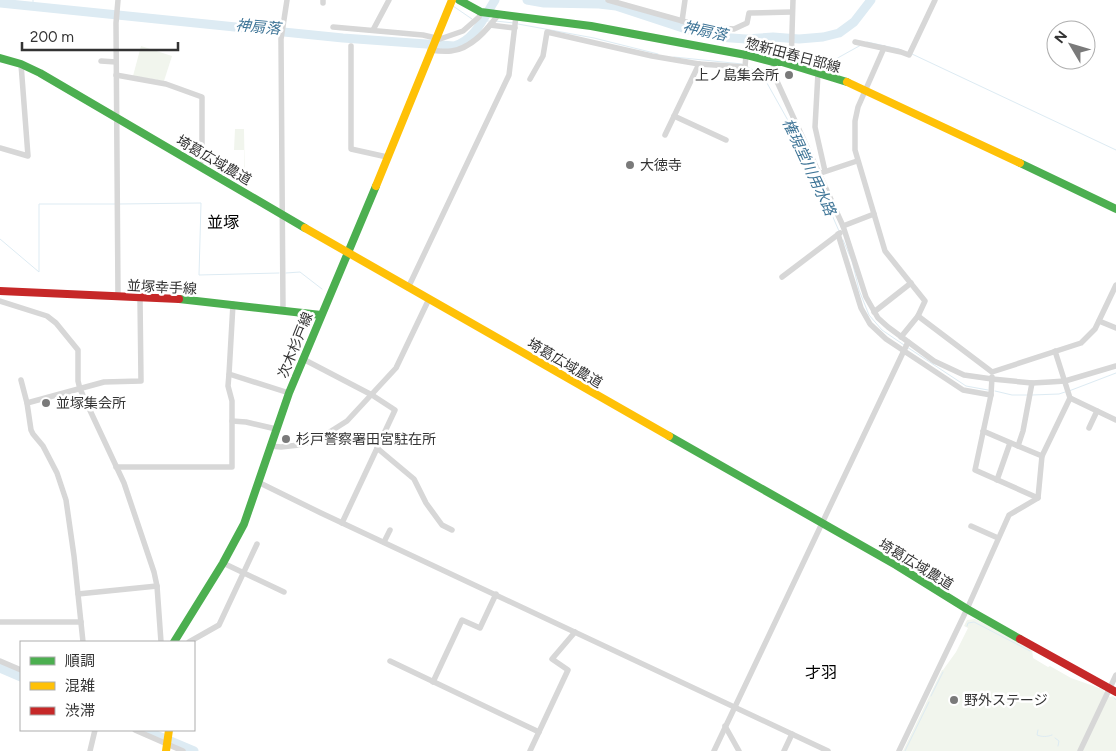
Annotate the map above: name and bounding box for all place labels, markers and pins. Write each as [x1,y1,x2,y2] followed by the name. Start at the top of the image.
[695,67,779,84] place label: 上ノ島集会所
[783,69,795,81] marker: 上ノ島集会所
[640,157,682,174] place label: 大徳寺
[624,159,636,171] marker: 大徳寺
[56,395,126,412] place label: 並塚集会所
[40,397,52,409] marker: 並塚集会所
[296,431,436,448] place label: 杉戸警察署田宮駐在所
[280,433,292,445] marker: 杉戸警察署田宮駐在所
[964,692,1048,709] place label: 野外ステージ
[948,694,960,706] marker: 野外ステージ

